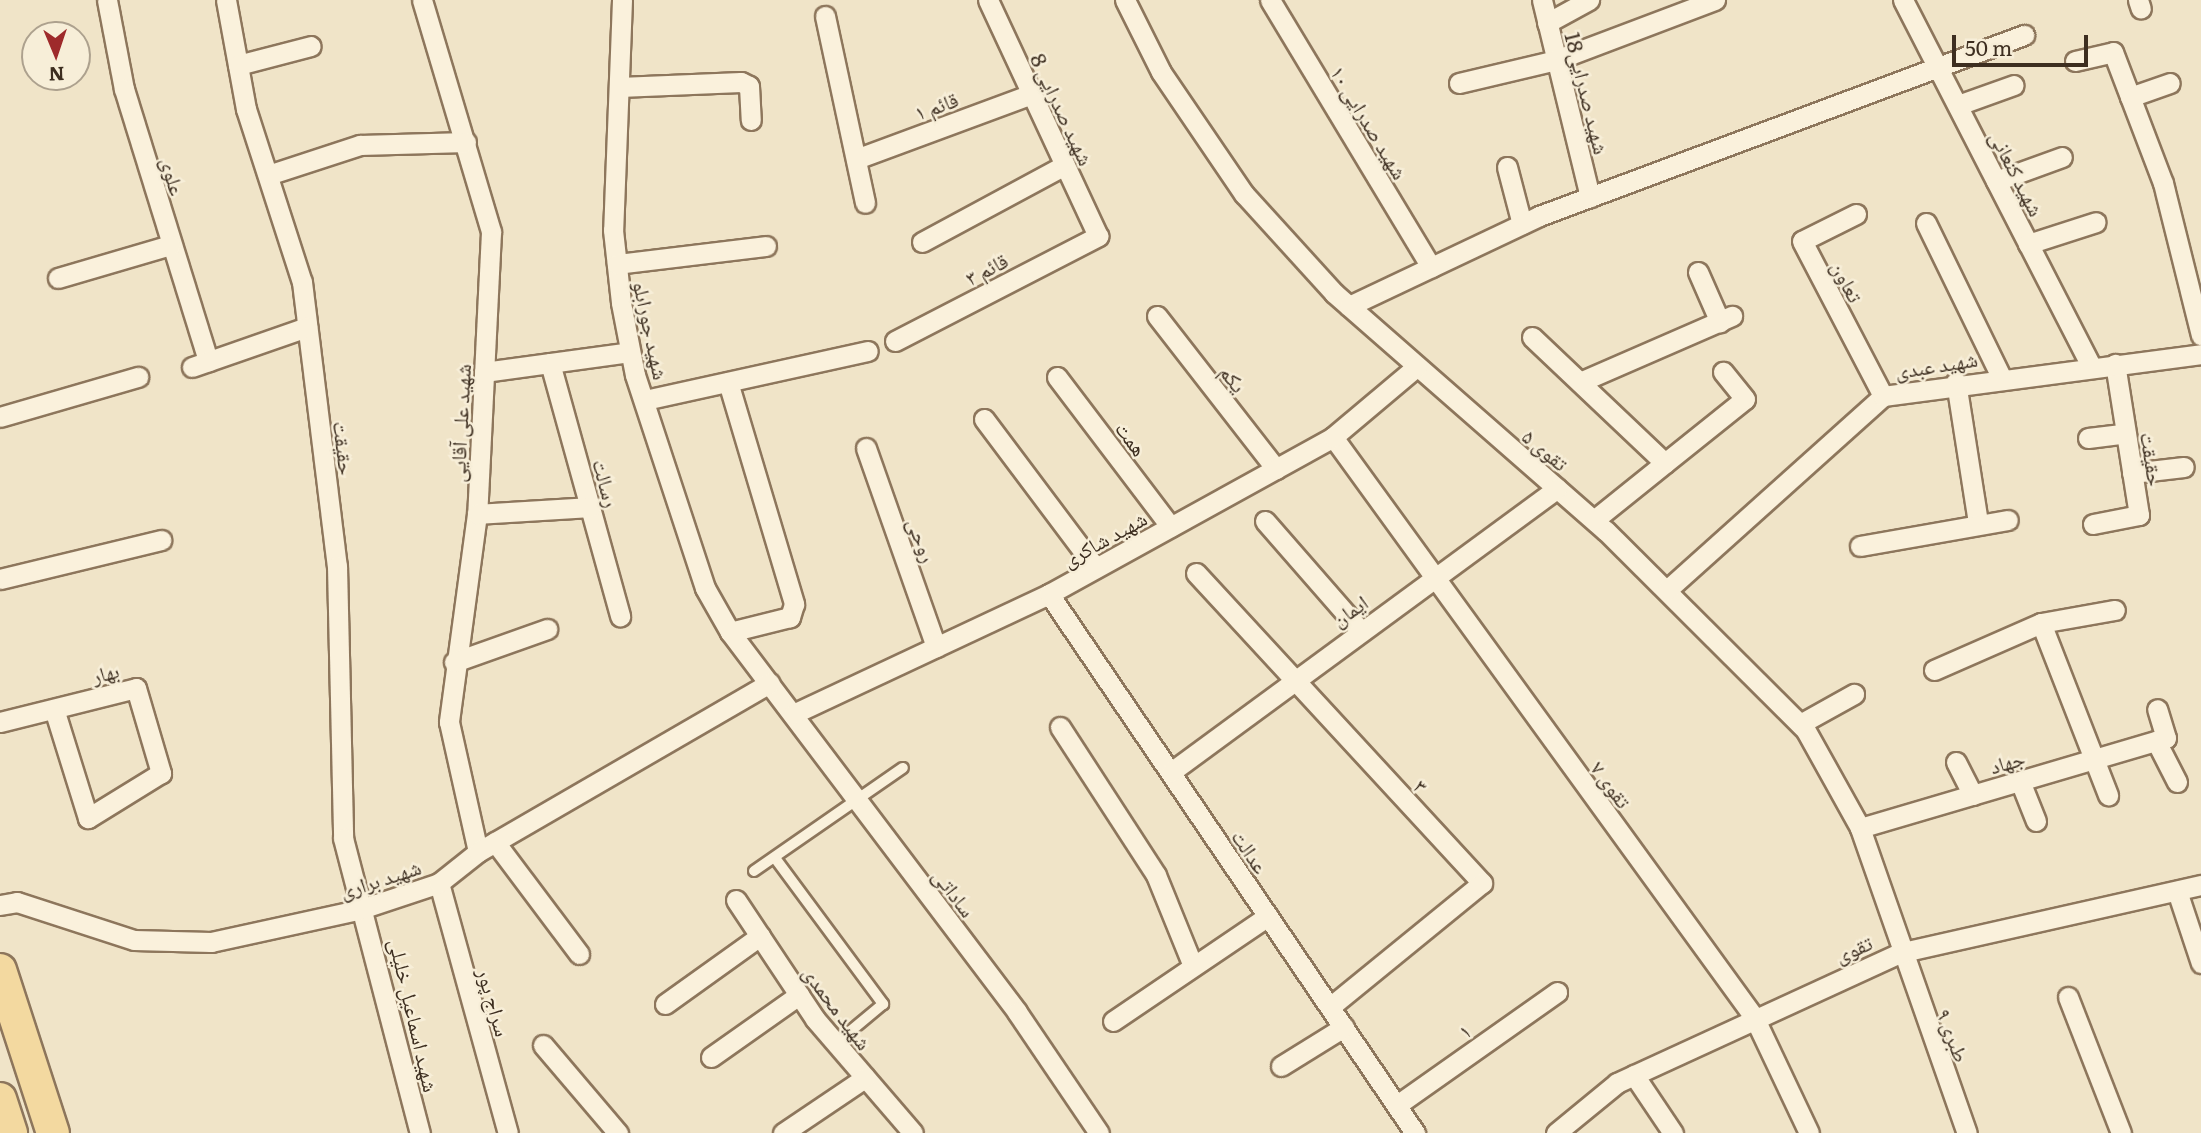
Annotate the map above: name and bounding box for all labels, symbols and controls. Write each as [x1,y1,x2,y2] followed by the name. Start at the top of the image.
[21,21,91,91] north arrow
[1956,21,2092,65] scale bar
[1561,29,1615,157] street label: شهید صدرایی18
[1965,31,2012,62] text: 50 m
[1026,49,1100,169] street label: شهید صدرایی 8
[48,61,65,89] text: N
[1326,61,1414,183] street label: شهید صدرایی ۱۰
[911,86,961,124] street label: قائم ۱
[1986,126,2050,220] street label: شهید کنعانی
[157,154,191,198] street label: علوی
[960,247,1012,289] street label: قائم ۳
[1827,256,1869,306] street label: تعاون
[629,278,675,382] street label: شهید جورابلو
[1893,345,1979,383] street label: شهید عبدی
[1215,359,1253,397] street label: یکم
[443,363,475,483] street label: شهید علی آقایی
[1111,416,1153,460] street label: همت
[329,420,361,476] street label: حقیقت
[1518,423,1574,475] street label: تقوی ۵
[2136,430,2170,488] street label: حقیقت
[589,456,625,510] street label: رسالت
[1057,504,1151,572] street label: شهید شاکری
[904,514,942,566] street label: روحی
[1326,589,1372,631] street label: ایمان
[89,656,121,688] street label: بهار
[1987,744,2027,778] street label: جهاد
[1587,756,1637,812] street label: تقوی ۷
[1410,773,1434,797] street label: ۳
[1227,824,1275,878] street label: عدالت
[336,853,424,903] street label: شهید براری
[929,863,981,921] street label: ساداتی
[1830,929,1876,967] street label: تقوی
[385,936,445,1094] street label: شهید اسماعیل خلیلی
[798,960,878,1054] street label: شهید محمدی
[473,965,517,1039] street label: سراج پور
[1932,1005,1976,1065] street label: طبری ۹
[1453,1017,1475,1043] street label: ۱

